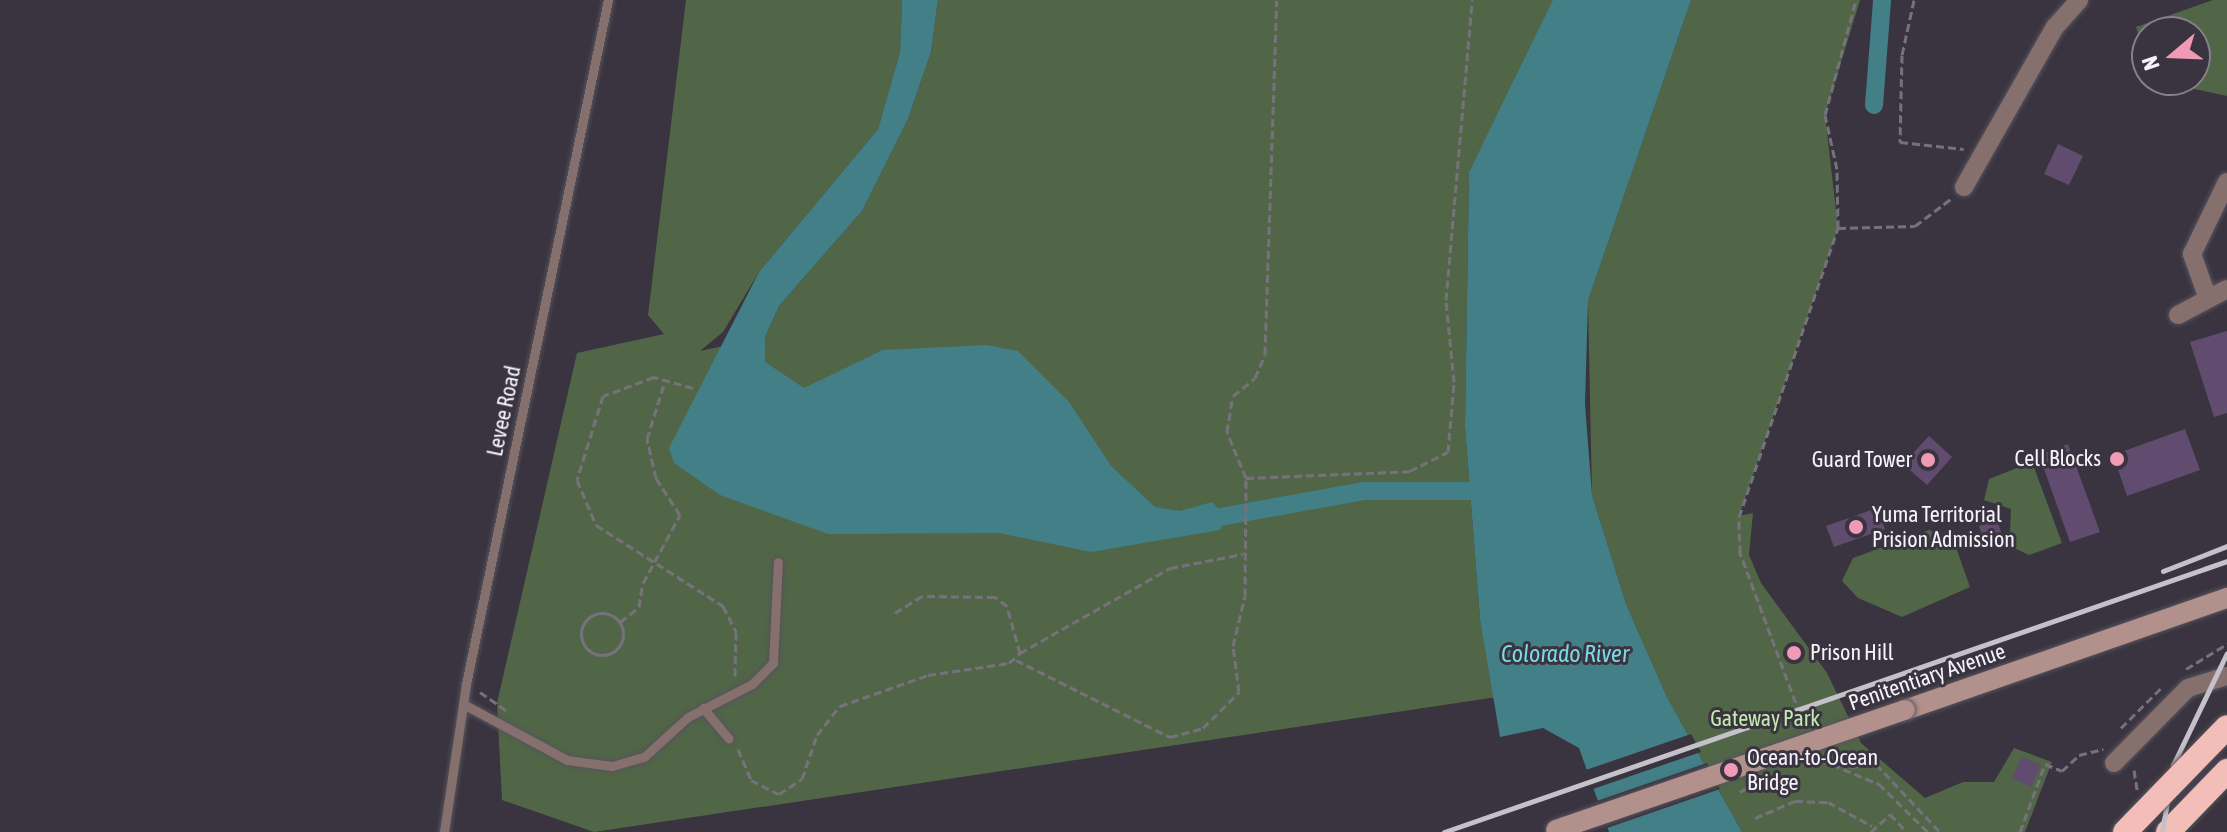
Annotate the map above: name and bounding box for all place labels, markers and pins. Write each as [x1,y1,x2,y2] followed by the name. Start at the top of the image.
[2014,446,2101,472] place label: Cell Blocks
[1812,447,1912,473] place label: Guard Tower
[2108,450,2126,468] marker: Cell Blocks
[1919,451,1937,469] marker: Guard Tower
[1872,501,2015,552] place label: Yuma Territorial Prision Admission
[1847,518,1865,536] marker: Yuma Territorial Prision Admission
[1810,640,1894,666] place label: Prison Hill
[1785,644,1803,662] marker: Prison Hill
[1747,744,1878,796] place label: Ocean-to-Ocean Bridge
[1722,761,1740,779] marker: Ocean-to-Ocean Bridge

